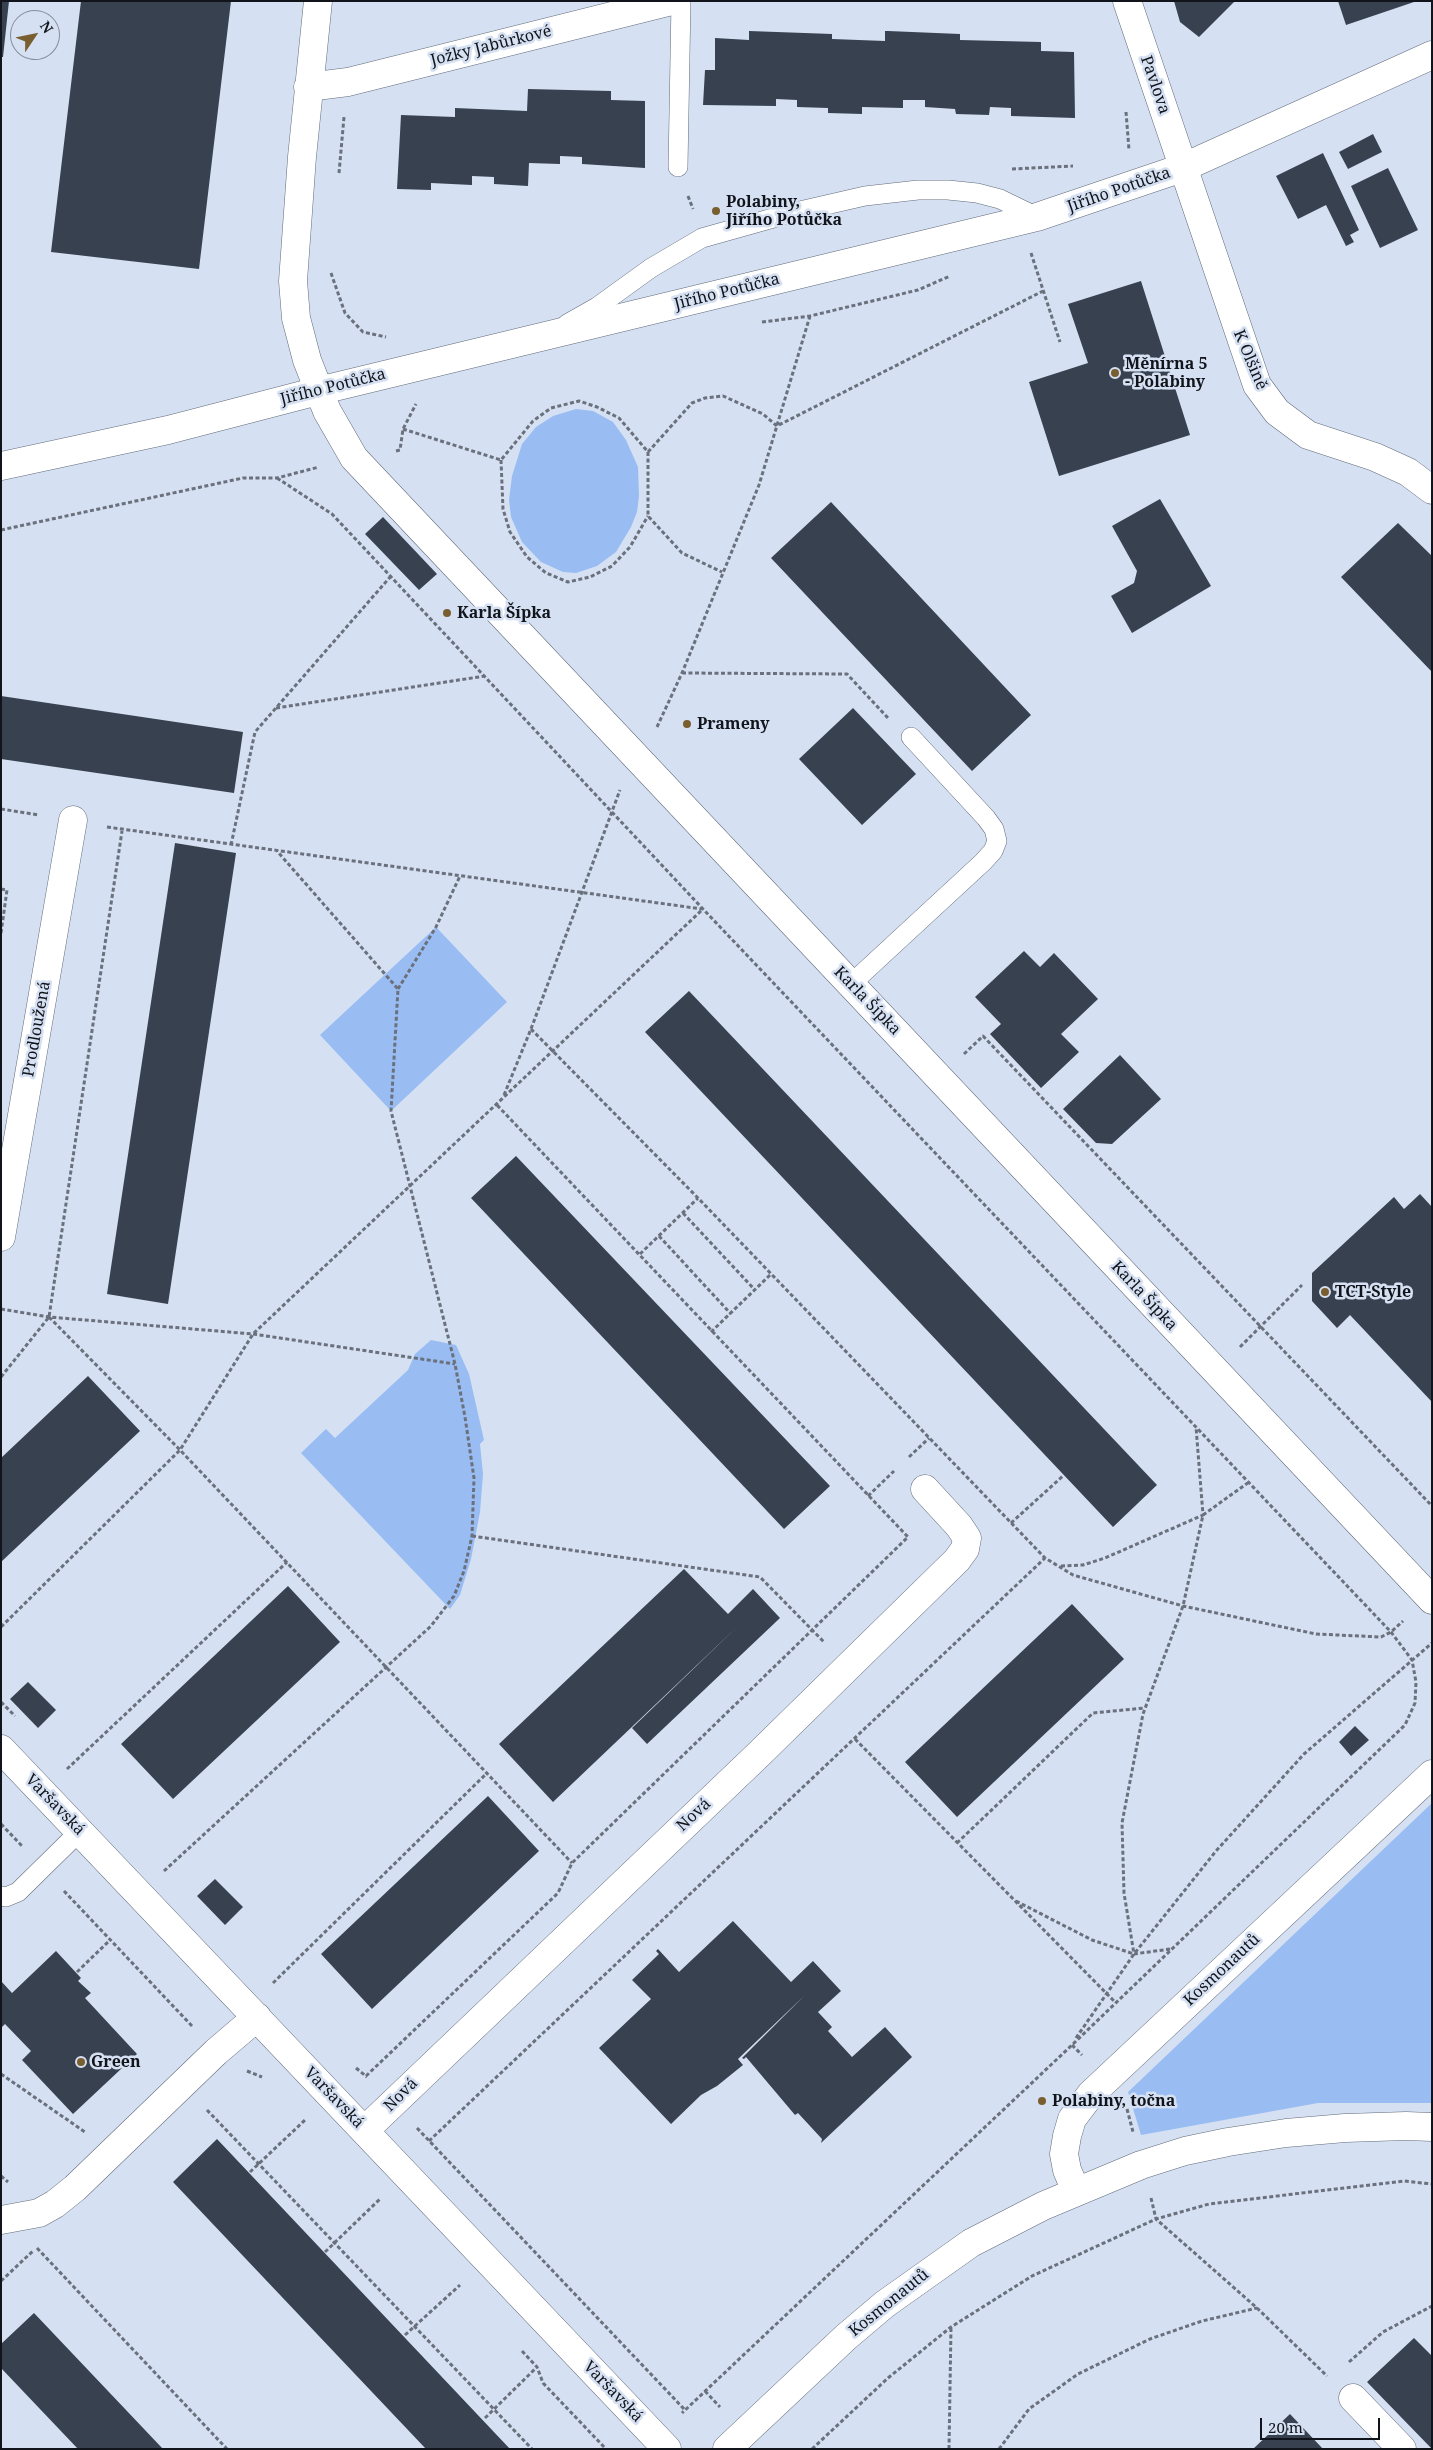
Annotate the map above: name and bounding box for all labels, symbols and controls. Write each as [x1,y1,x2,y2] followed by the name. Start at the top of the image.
[10,10,60,60] north arrow
[36,17,58,37] text: N
[429,22,553,70] street label: Jožky Jabůrkové
[1136,53,1174,117] street label: Pavlova
[1065,163,1173,217] street label: Jiřího Potůčka
[726,192,842,230] place label: Polabiny, Jiřího Potůčka
[710,205,722,217] marker: Polabiny, Jiřího Potůčka
[672,270,782,314] street label: Jiřího Potůčka
[1229,327,1271,393] street label: K Olšině
[1125,354,1208,392] place label: Měnírna 5 - Polabiny
[278,365,388,409] street label: Jiřího Potůčka
[1109,367,1121,379] marker: Měnírna 5 - Polabiny
[457,603,551,623] place label: Karla Šípka
[441,607,453,619] marker: Karla Šípka
[697,714,769,734] place label: Prameny
[681,718,693,730] marker: Prameny
[830,963,904,1039] street label: Karla Šípka
[19,980,55,1078] street label: Prodloužená
[1107,1257,1181,1335] street label: Karla Šípka
[1335,1282,1411,1302] place label: TCT-Style
[1319,1286,1331,1298] marker: TCT-Style
[21,1770,89,1840] street label: Varšavská
[673,1794,715,1836] street label: Nová
[1180,1930,1264,2010] street label: Kosmonautů
[91,2052,141,2072] place label: Green
[75,2056,87,2068] marker: Green
[300,2063,368,2133] street label: Varšavská
[380,2074,422,2116] street label: Nová
[1052,2091,1175,2111] place label: Polabiny, točna
[1036,2095,1048,2107] marker: Polabiny, točna
[845,2265,933,2341] street label: Kosmonautů
[579,2357,647,2427] street label: Varšavská
[1263,2408,1383,2440] scale bar
[1268,2417,1303,2437] text: 20 m

